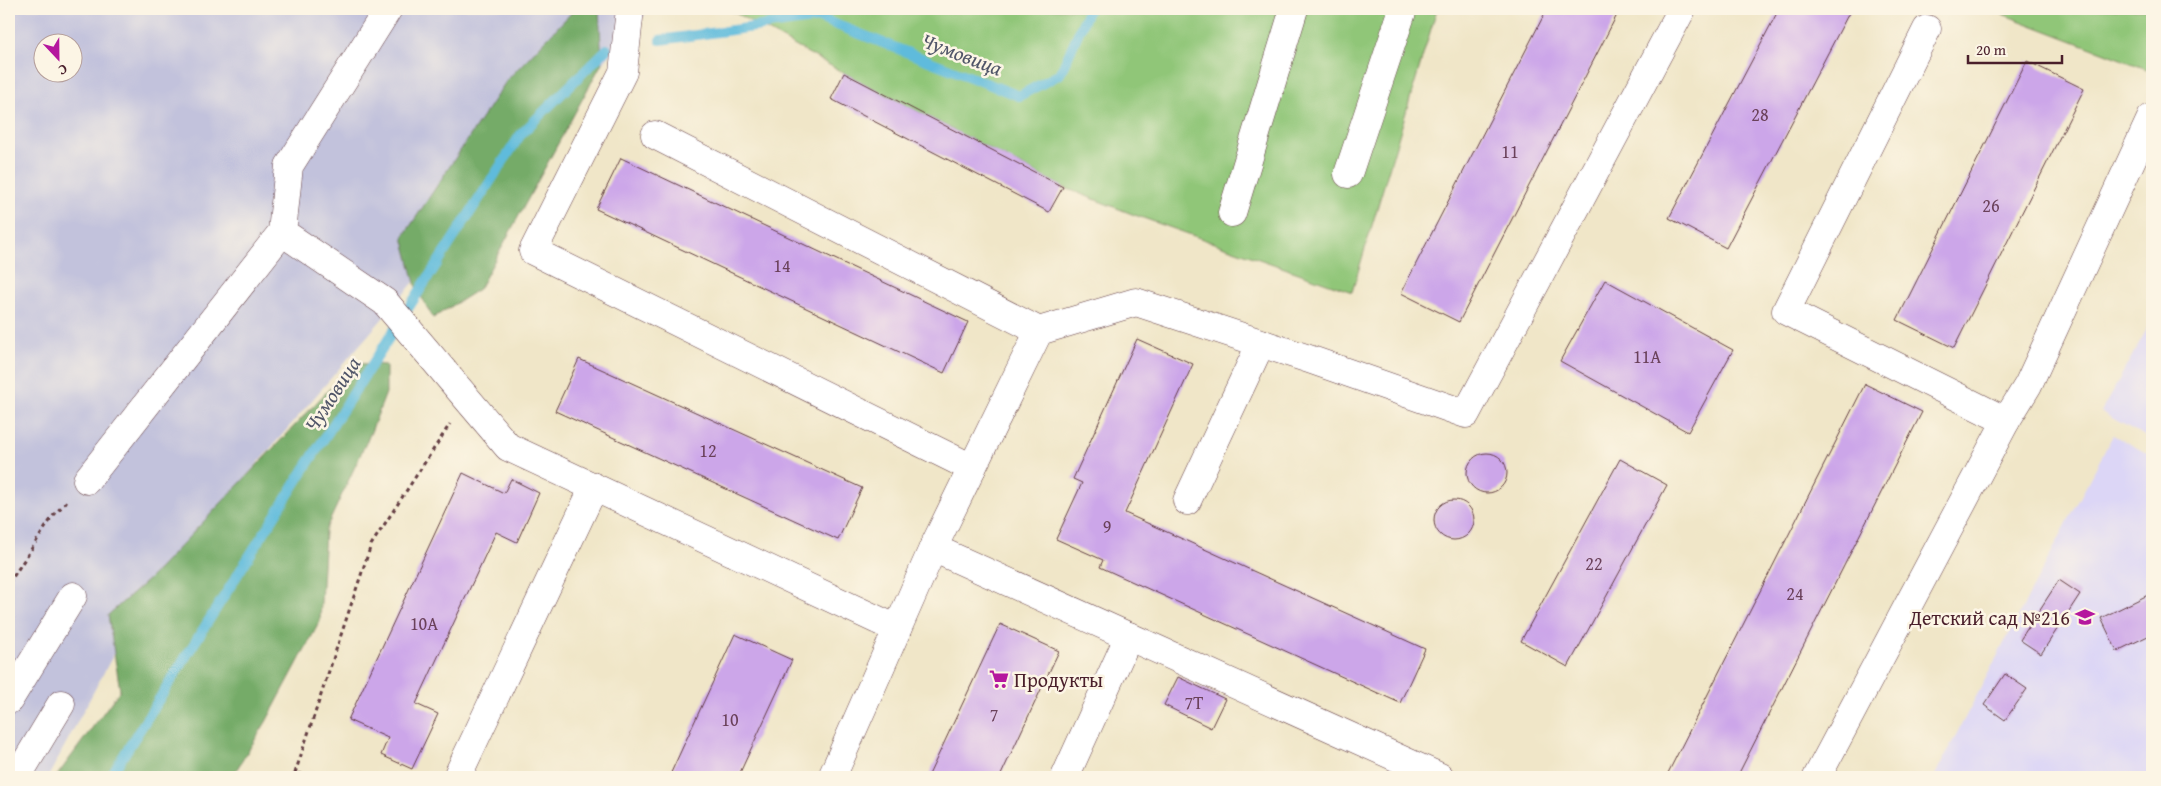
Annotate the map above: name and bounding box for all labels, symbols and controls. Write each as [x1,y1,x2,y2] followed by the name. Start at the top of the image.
[917,24,1007,84] water label: Чумовица
[32,32,82,82] north arrow
[1968,32,2062,64] scale bar
[1976,39,2007,60] text: 20 m
[55,59,70,81] text: С
[1751,101,1769,128] house number: 28
[1501,138,1519,165] house number: 11
[1982,192,2000,219] house number: 26
[773,252,791,279] house number: 14
[1633,343,1661,370] house number: 11А
[296,350,368,438] water label: Чумовица
[699,437,717,464] house number: 12
[1103,513,1111,540] house number: 9
[1585,550,1603,577] house number: 22
[1786,580,1804,607] house number: 24
[1908,603,2070,632] place label: Детский сад №216
[2074,606,2096,628] school or university icon: Детский сад №216
[410,610,438,637] house number: 10А
[1014,665,1103,694] place label: Продукты
[988,668,1010,690] supermarket icon: Продукты
[1185,689,1203,716] house number: 7Т
[990,701,998,728] house number: 7
[721,706,739,733] house number: 10

